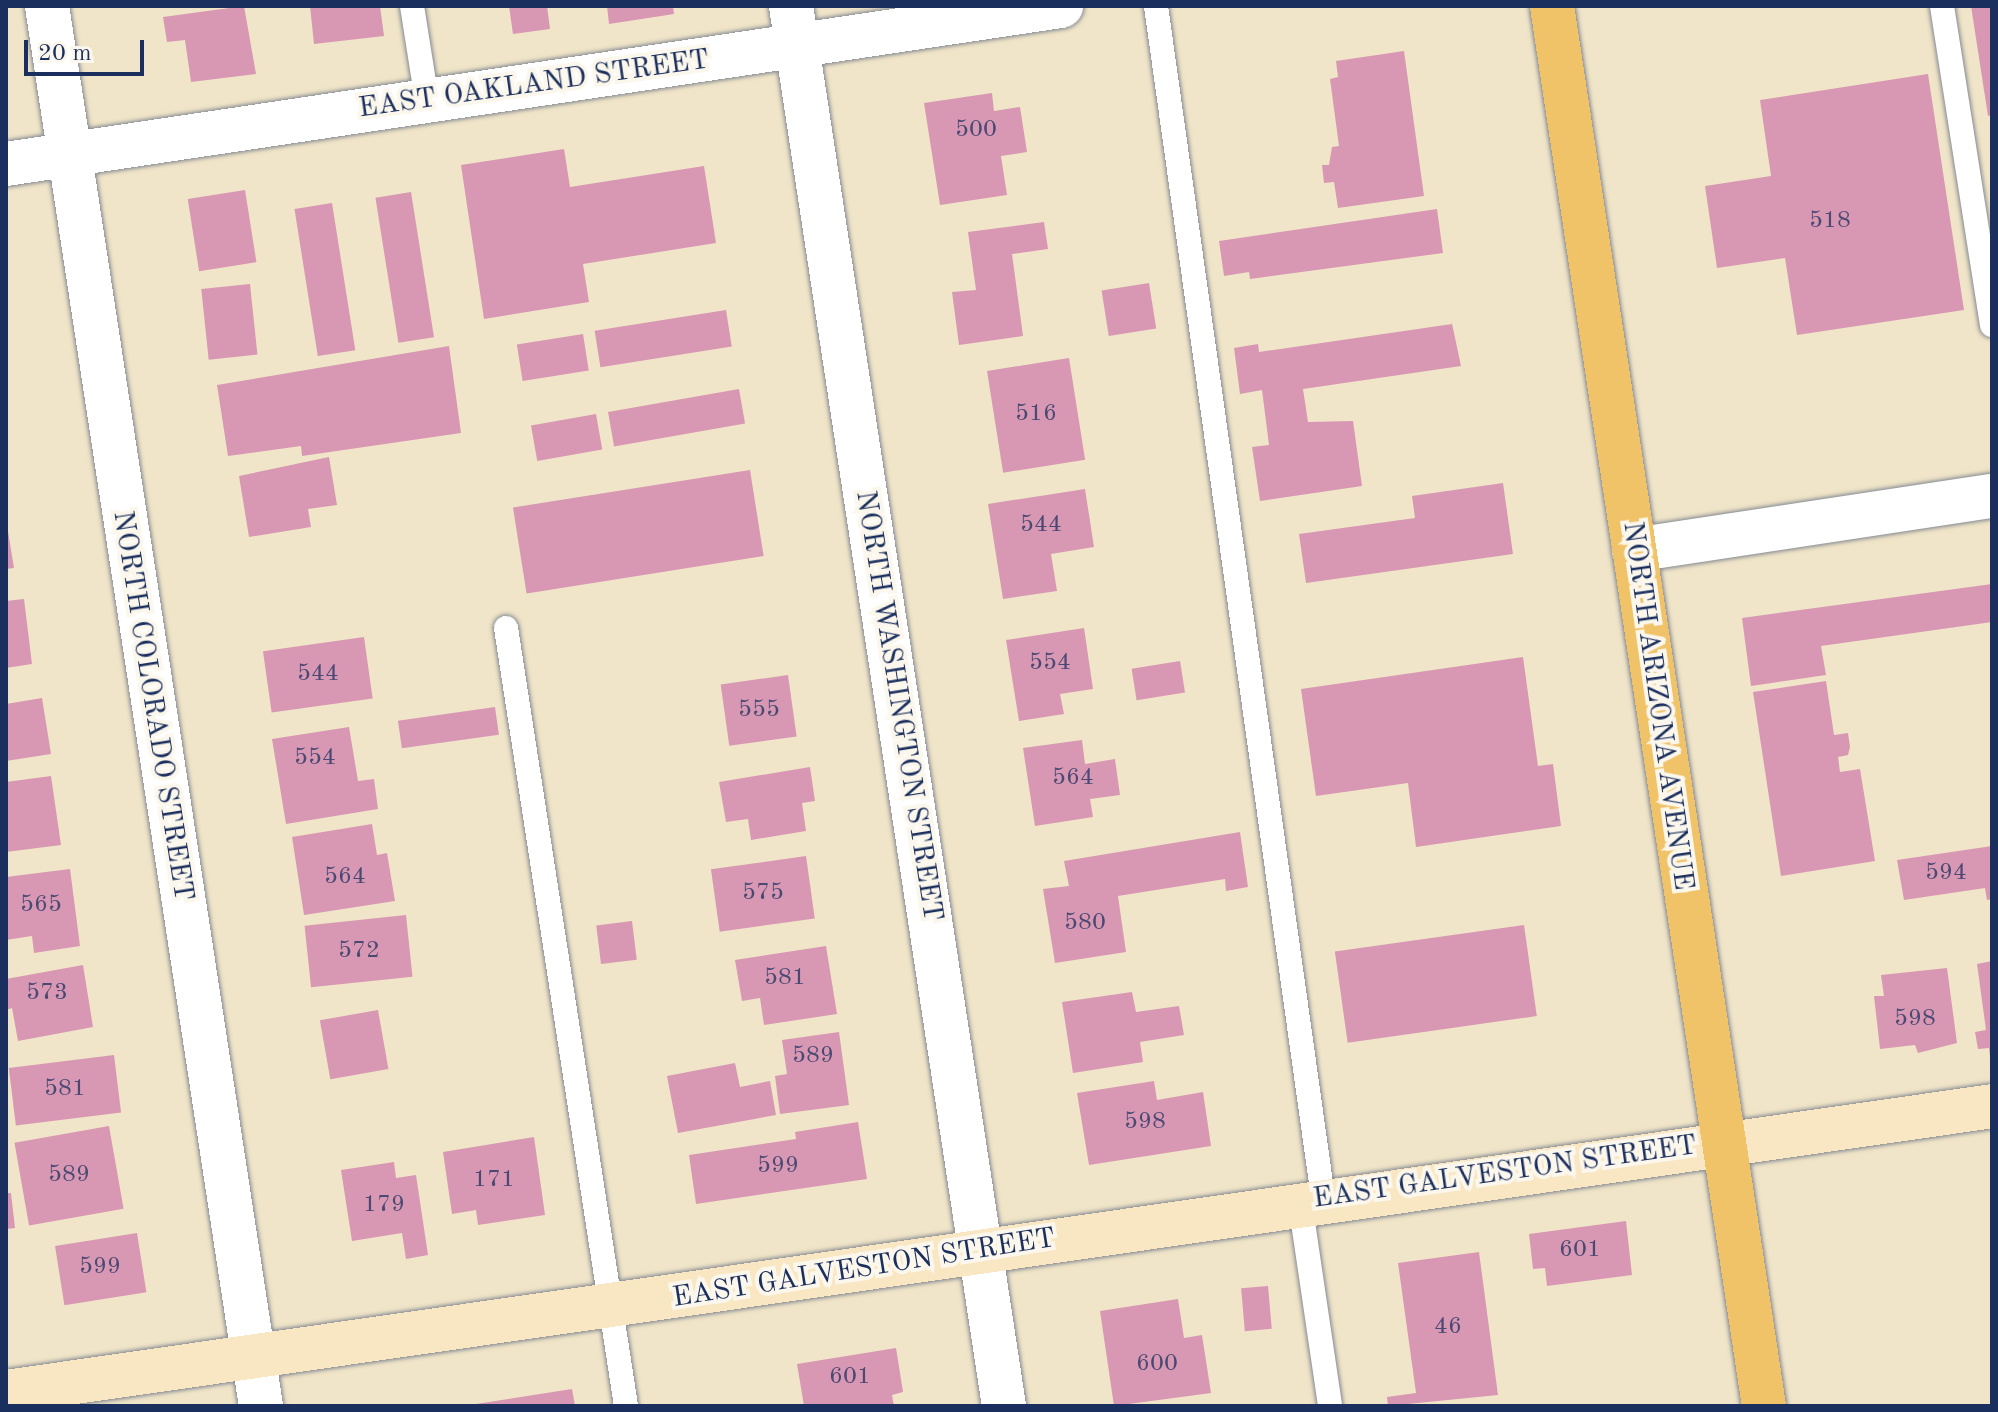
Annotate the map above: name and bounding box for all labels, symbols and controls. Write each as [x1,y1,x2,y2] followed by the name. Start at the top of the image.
[28,24,148,74] scale bar
[38,42,92,66] text: 20 m
[356,44,712,126] street label: EAST OAKLAND STREET
[955,117,997,145] house number: 500
[1809,208,1851,236] house number: 518
[1015,401,1057,429] house number: 516
[847,488,949,924] street label: NORTH WASHINGTON STREET
[105,509,199,903] street label: NORTH COLORADO STREET
[1020,512,1062,540] house number: 544
[1614,520,1700,892] street label: NORTH ARIZONA AVENUE
[1029,650,1071,678] house number: 554
[297,661,339,689] house number: 544
[738,697,780,725] house number: 555
[294,745,336,773] house number: 554
[1052,765,1094,793] house number: 564
[1925,860,1967,888] house number: 594
[324,864,366,892] house number: 564
[742,880,784,908] house number: 575
[20,892,62,920] house number: 565
[1064,910,1106,938] house number: 580
[338,938,380,966] house number: 572
[764,965,806,993] house number: 581
[26,980,68,1008] house number: 573
[1894,1006,1936,1034] house number: 598
[792,1043,834,1071] house number: 589
[44,1076,86,1104] house number: 581
[1124,1109,1166,1137] house number: 598
[1311,1129,1699,1217] street label: EAST GALVESTON STREET
[757,1153,799,1181] house number: 599
[48,1162,90,1190] house number: 589
[473,1167,515,1195] house number: 171
[363,1192,405,1220] house number: 179
[670,1222,1058,1316] street label: EAST GALVESTON STREET
[1559,1237,1601,1265] house number: 601
[79,1254,121,1282] house number: 599
[1434,1314,1462,1342] house number: 46
[1136,1351,1178,1379] house number: 600
[829,1364,871,1392] house number: 601

